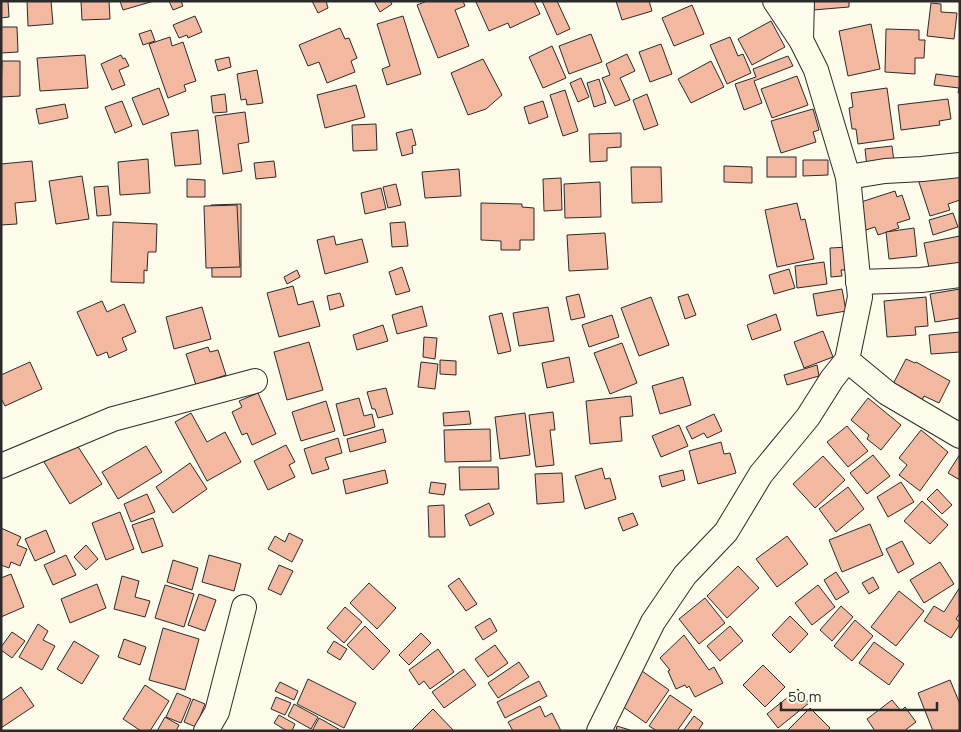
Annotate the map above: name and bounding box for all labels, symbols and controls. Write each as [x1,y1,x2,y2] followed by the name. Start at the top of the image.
[781,680,937,712] scale bar
[788,686,822,707] text: 50 m

